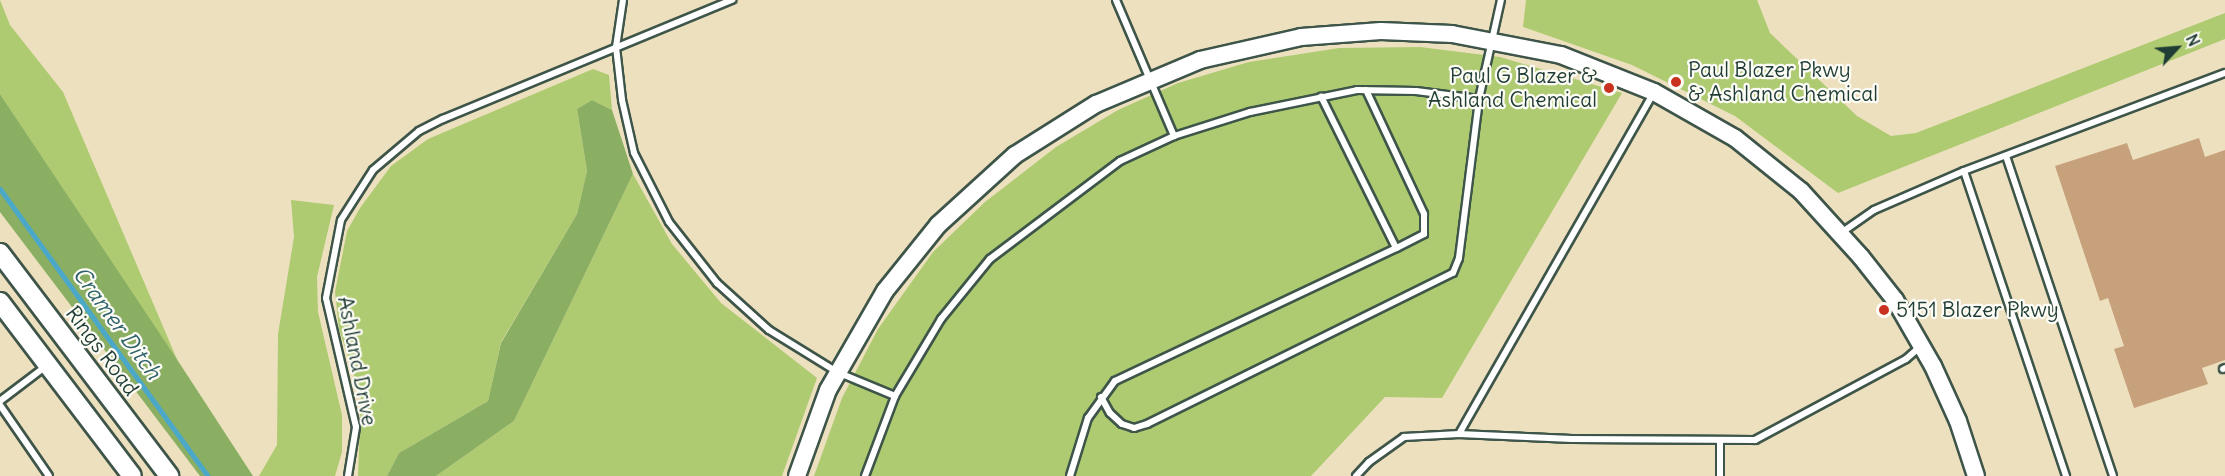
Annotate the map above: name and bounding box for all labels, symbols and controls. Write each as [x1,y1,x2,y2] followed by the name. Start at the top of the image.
[2147,18,2207,78] north arrow
[2182,31,2205,49] text: N
[1688,57,1878,107] place label: Paul Blazer Pkwy & Ashland Chemical
[1428,63,1597,113] place label: Paul G Blazer & Ashland Chemical
[1669,75,1683,89] marker: Paul Blazer Pkwy & Ashland Chemical
[1602,81,1616,95] marker: Paul G Blazer & Ashland Chemical
[67,262,167,384] water label: Cramer Ditch
[332,294,382,428] street label: Ashland Drive
[1896,297,2059,323] place label: 5151 Blazer Pkwy
[60,301,144,401] street label: Rings Road
[1877,303,1891,317] marker: 5151 Blazer Pkwy

